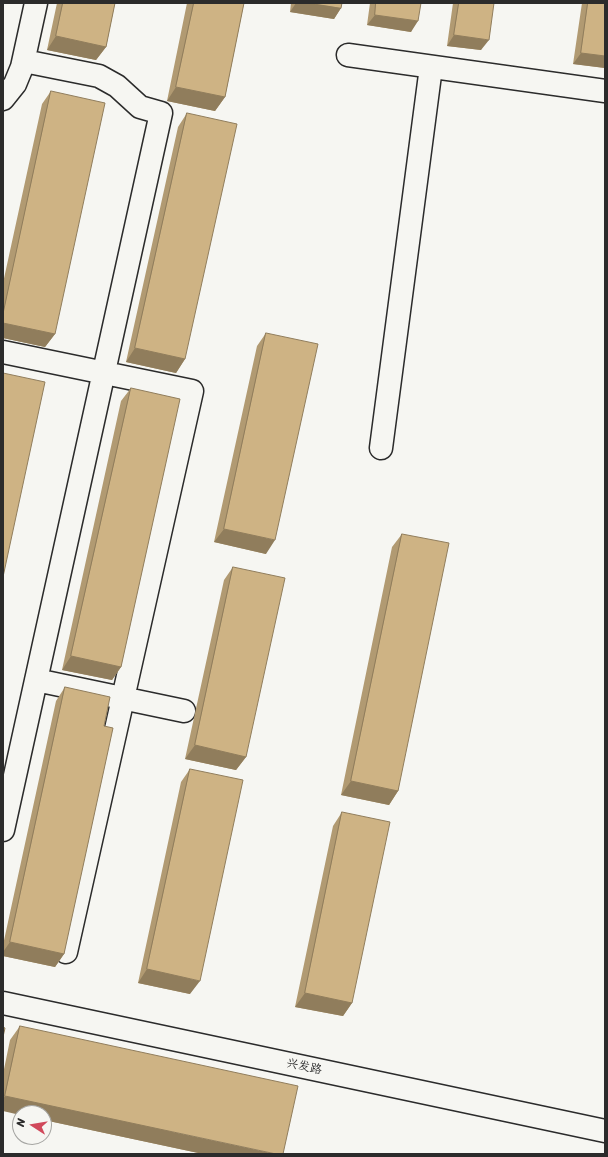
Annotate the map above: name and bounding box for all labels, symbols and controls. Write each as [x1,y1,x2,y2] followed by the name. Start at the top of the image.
[285,1056,323,1078] street label: 兴发路
[12,1105,52,1145] north arrow
[11,1117,31,1128] text: N

